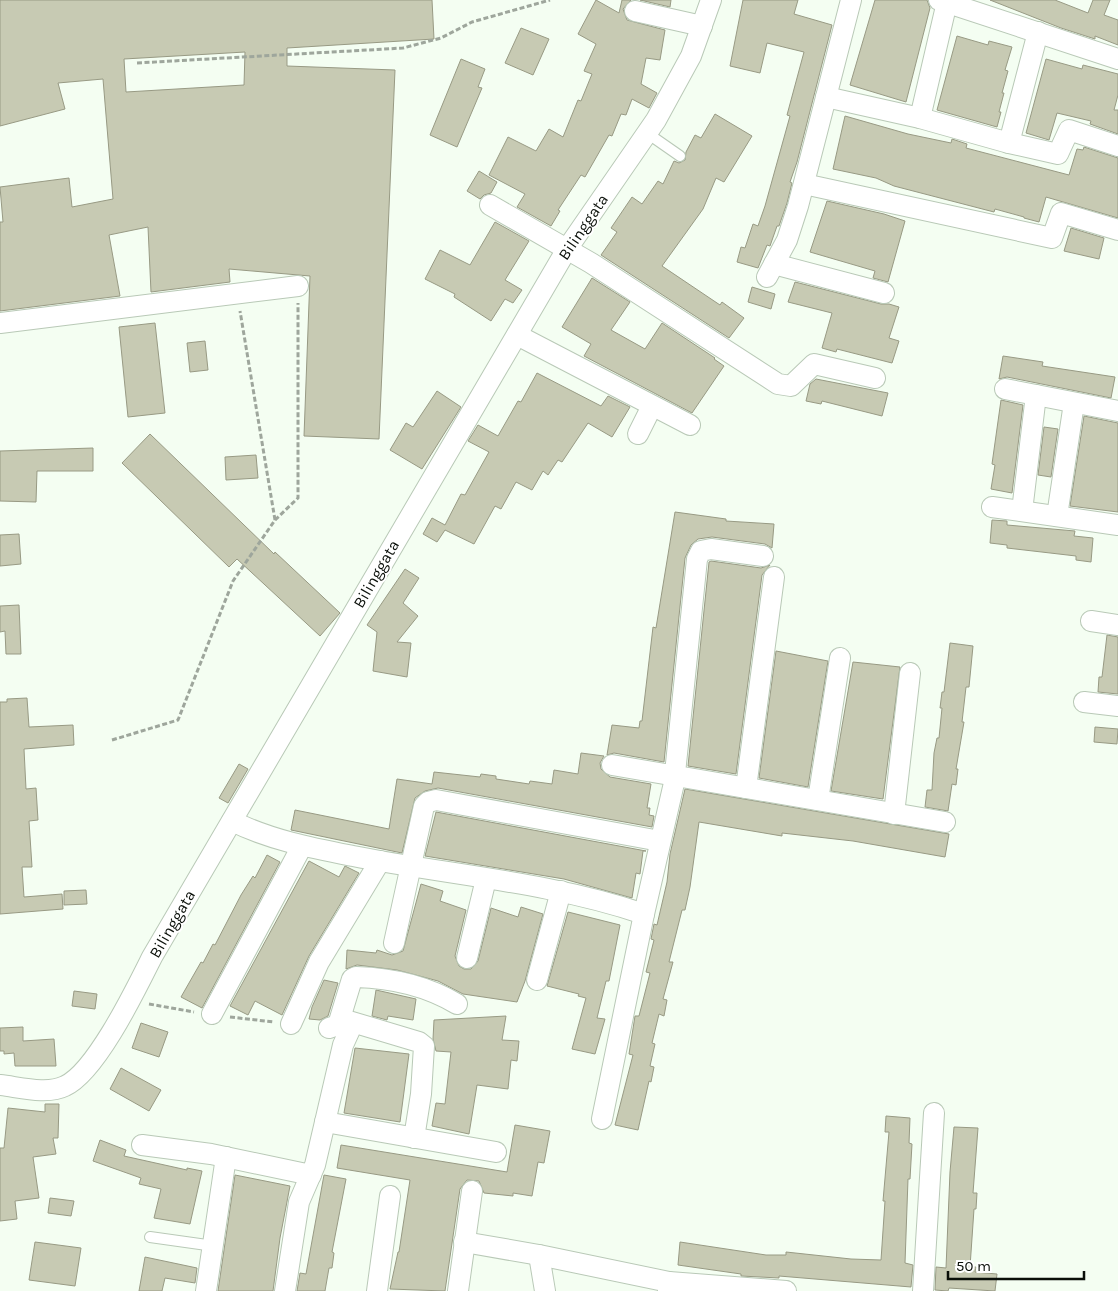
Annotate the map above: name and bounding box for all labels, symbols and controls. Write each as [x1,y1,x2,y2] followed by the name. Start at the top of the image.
[554,190,612,264] street label: Bilinggata
[349,537,403,611] street label: Bilinggata
[145,887,199,961] street label: Bilinggata
[948,1248,1084,1280] scale bar
[956,1257,991,1275] text: 50 m

